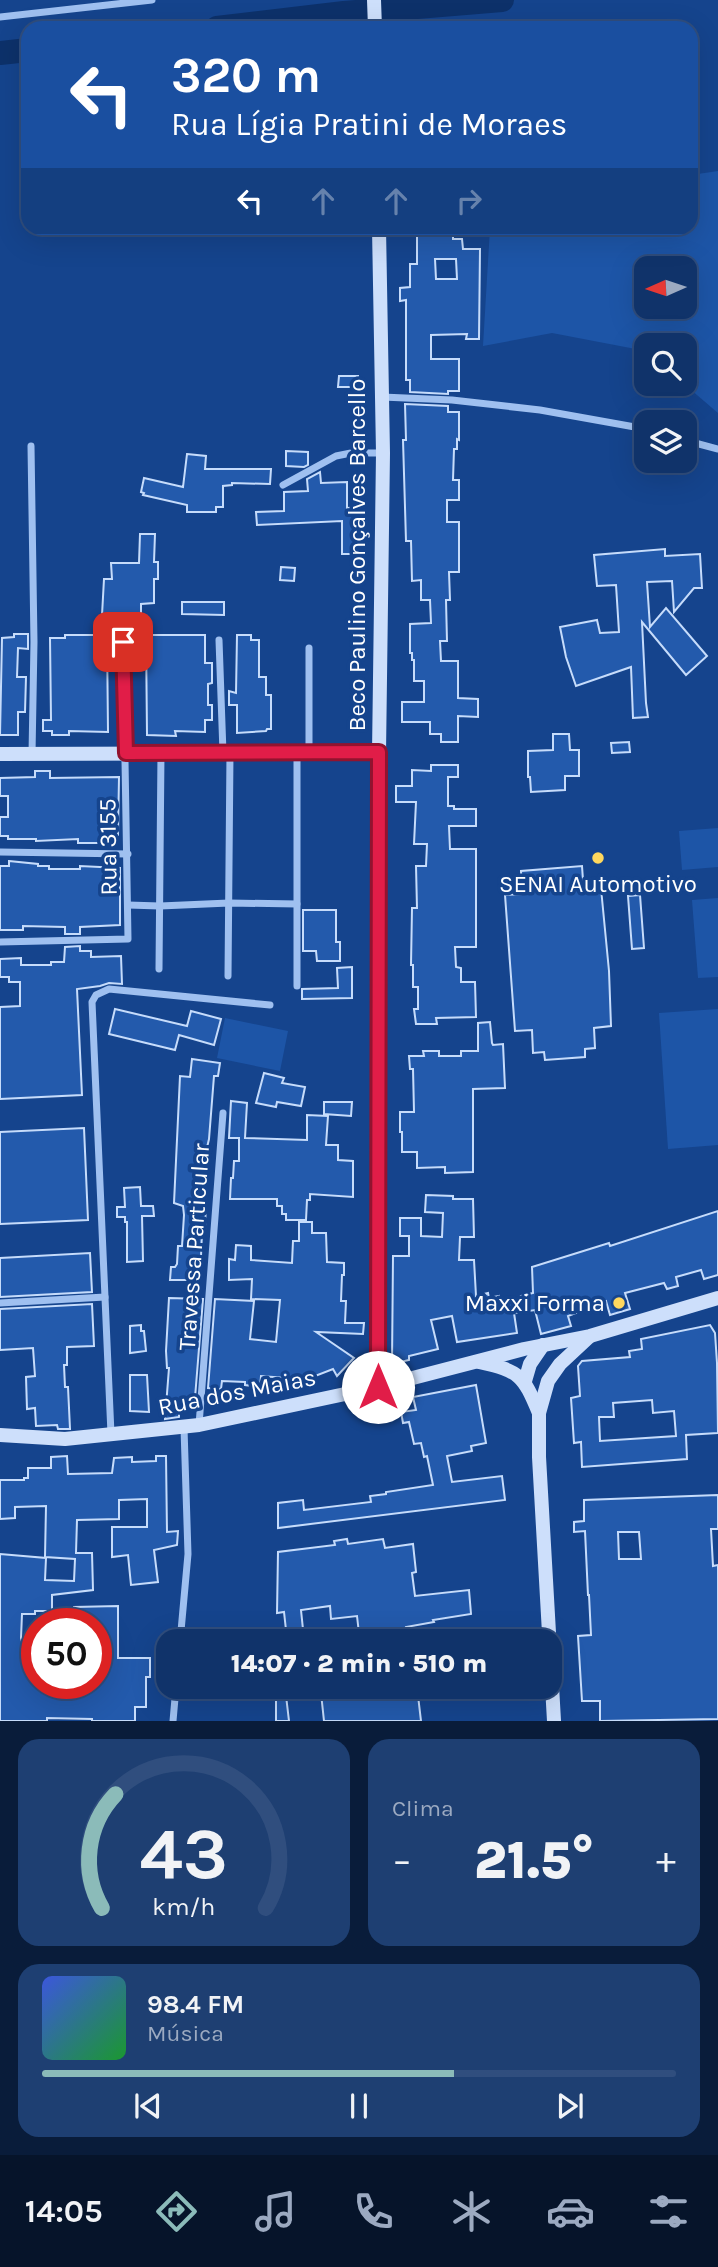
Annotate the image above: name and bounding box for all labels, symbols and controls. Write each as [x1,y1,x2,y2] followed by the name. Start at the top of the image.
[171,47,321,104] text: 320 m
[56,49,147,140] icon: left
[171,106,567,143] text: Rua Lígia Pratini de Moraes
[231,182,269,220] icon: left
[304,182,342,220] icon: ahead
[377,182,415,220] icon: ahead
[450,182,488,220] icon: right
[634,256,696,318] north arrow
[634,256,697,473] map controls
[634,333,697,396] button: search
[343,379,371,731] street label: Beco Paulino Gonçalves Barcello
[634,410,697,473] button: layers
[93,612,153,672] pin
[104,623,142,661] icon: arrive
[93,798,123,896] street label: Rua 3155
[590,850,606,866] marker: SENAI Automotivo
[499,870,697,898] place label: SENAI Automotivo
[173,1142,215,1351] street label: Travessa Particular
[465,1289,605,1317] place label: Maxxi Forma
[611,1295,627,1311] marker: Maxxi Forma
[341,1350,415,1424] position arrow
[156,1363,318,1421] street label: Rua dos Maias
[21,1608,112,1699] speed limit sign: 50
[231,1648,487,1679] text: 14:07 · 2 min · 510 m
[392,1795,454,1822] text: Clima
[140,1812,228,1897] text: 43
[474,1830,594,1891] text: 21.5°
[392,1838,412,1883] text: −
[656,1838,676,1883] text: +
[152,1892,216,1921] text: km/h
[147,1989,244,2020] text: 98.4 FM
[147,2020,224,2047] text: Música
[129,2087,167,2125] icon: previous
[340,2087,378,2125] icon: pause
[551,2087,589,2125] icon: next
[152,2187,201,2236] icon: directions
[251,2187,300,2236] icon: music
[349,2187,398,2236] icon: phone
[447,2187,496,2236] icon: climate
[546,2187,595,2236] icon: car
[644,2187,693,2236] icon: filters
[25,2193,103,2230] text: 14:05

